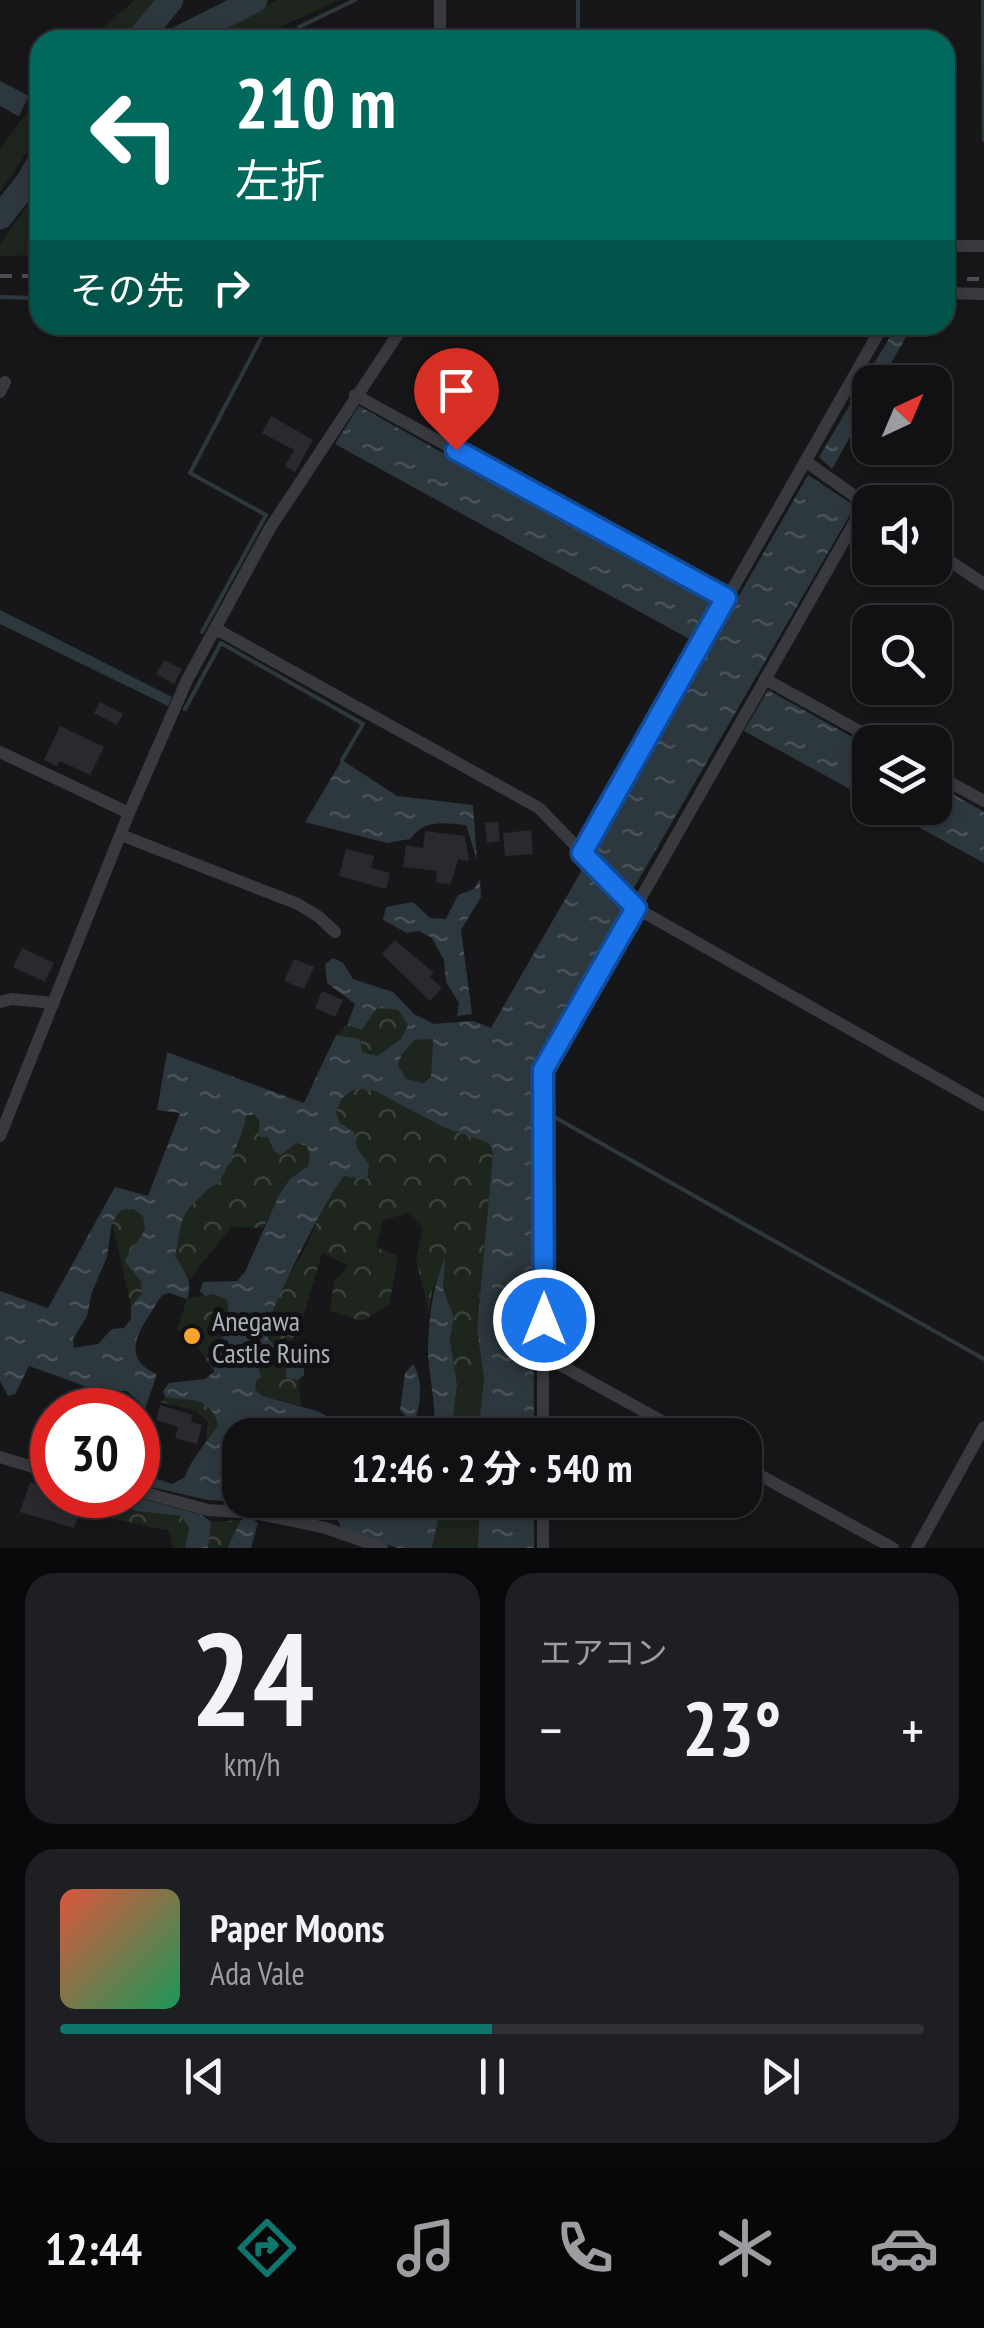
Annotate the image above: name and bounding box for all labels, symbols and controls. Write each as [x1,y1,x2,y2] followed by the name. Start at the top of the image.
[235,57,396,147] text: 210 m
[70,70,200,200] icon: left
[235,151,325,209] text: 左折
[204,260,259,315] icon: right
[70,265,184,314] text: その先
[414,348,499,451] pin
[429,363,484,418] icon: arrive
[852,365,952,465] north arrow
[852,365,952,825] map controls
[852,485,952,585] button: sound
[852,605,952,705] button: search
[852,725,952,825] button: layers
[492,1268,596,1372] position arrow
[212,1302,330,1371] place label: Anegawa Castle Ruins
[181,1325,203,1347] marker: Anegawa Castle Ruins
[30,1388,160,1518] speed limit sign: 30
[352,1443,632,1492] text: 12:46 · 2 分 · 540 m
[190,1594,314,1762] text: 24
[540,1631,668,1673] text: エアコン
[682,1680,781,1777] text: 23°
[540,1694,562,1765] text: −
[901,1694,924,1765] text: +
[224,1743,281,1785] text: km/h
[210,1903,385,1952] text: Paper Moons
[210,1952,305,1994] text: Ada Vale
[177,2049,232,2104] icon: previous
[465,2049,520,2104] icon: pause
[753,2049,808,2104] icon: next
[232,2213,302,2283] icon: directions
[391,2213,461,2283] icon: music
[550,2213,620,2283] icon: phone
[710,2213,780,2283] icon: climate
[869,2213,939,2283] icon: car
[45,2219,142,2277] text: 12:44

